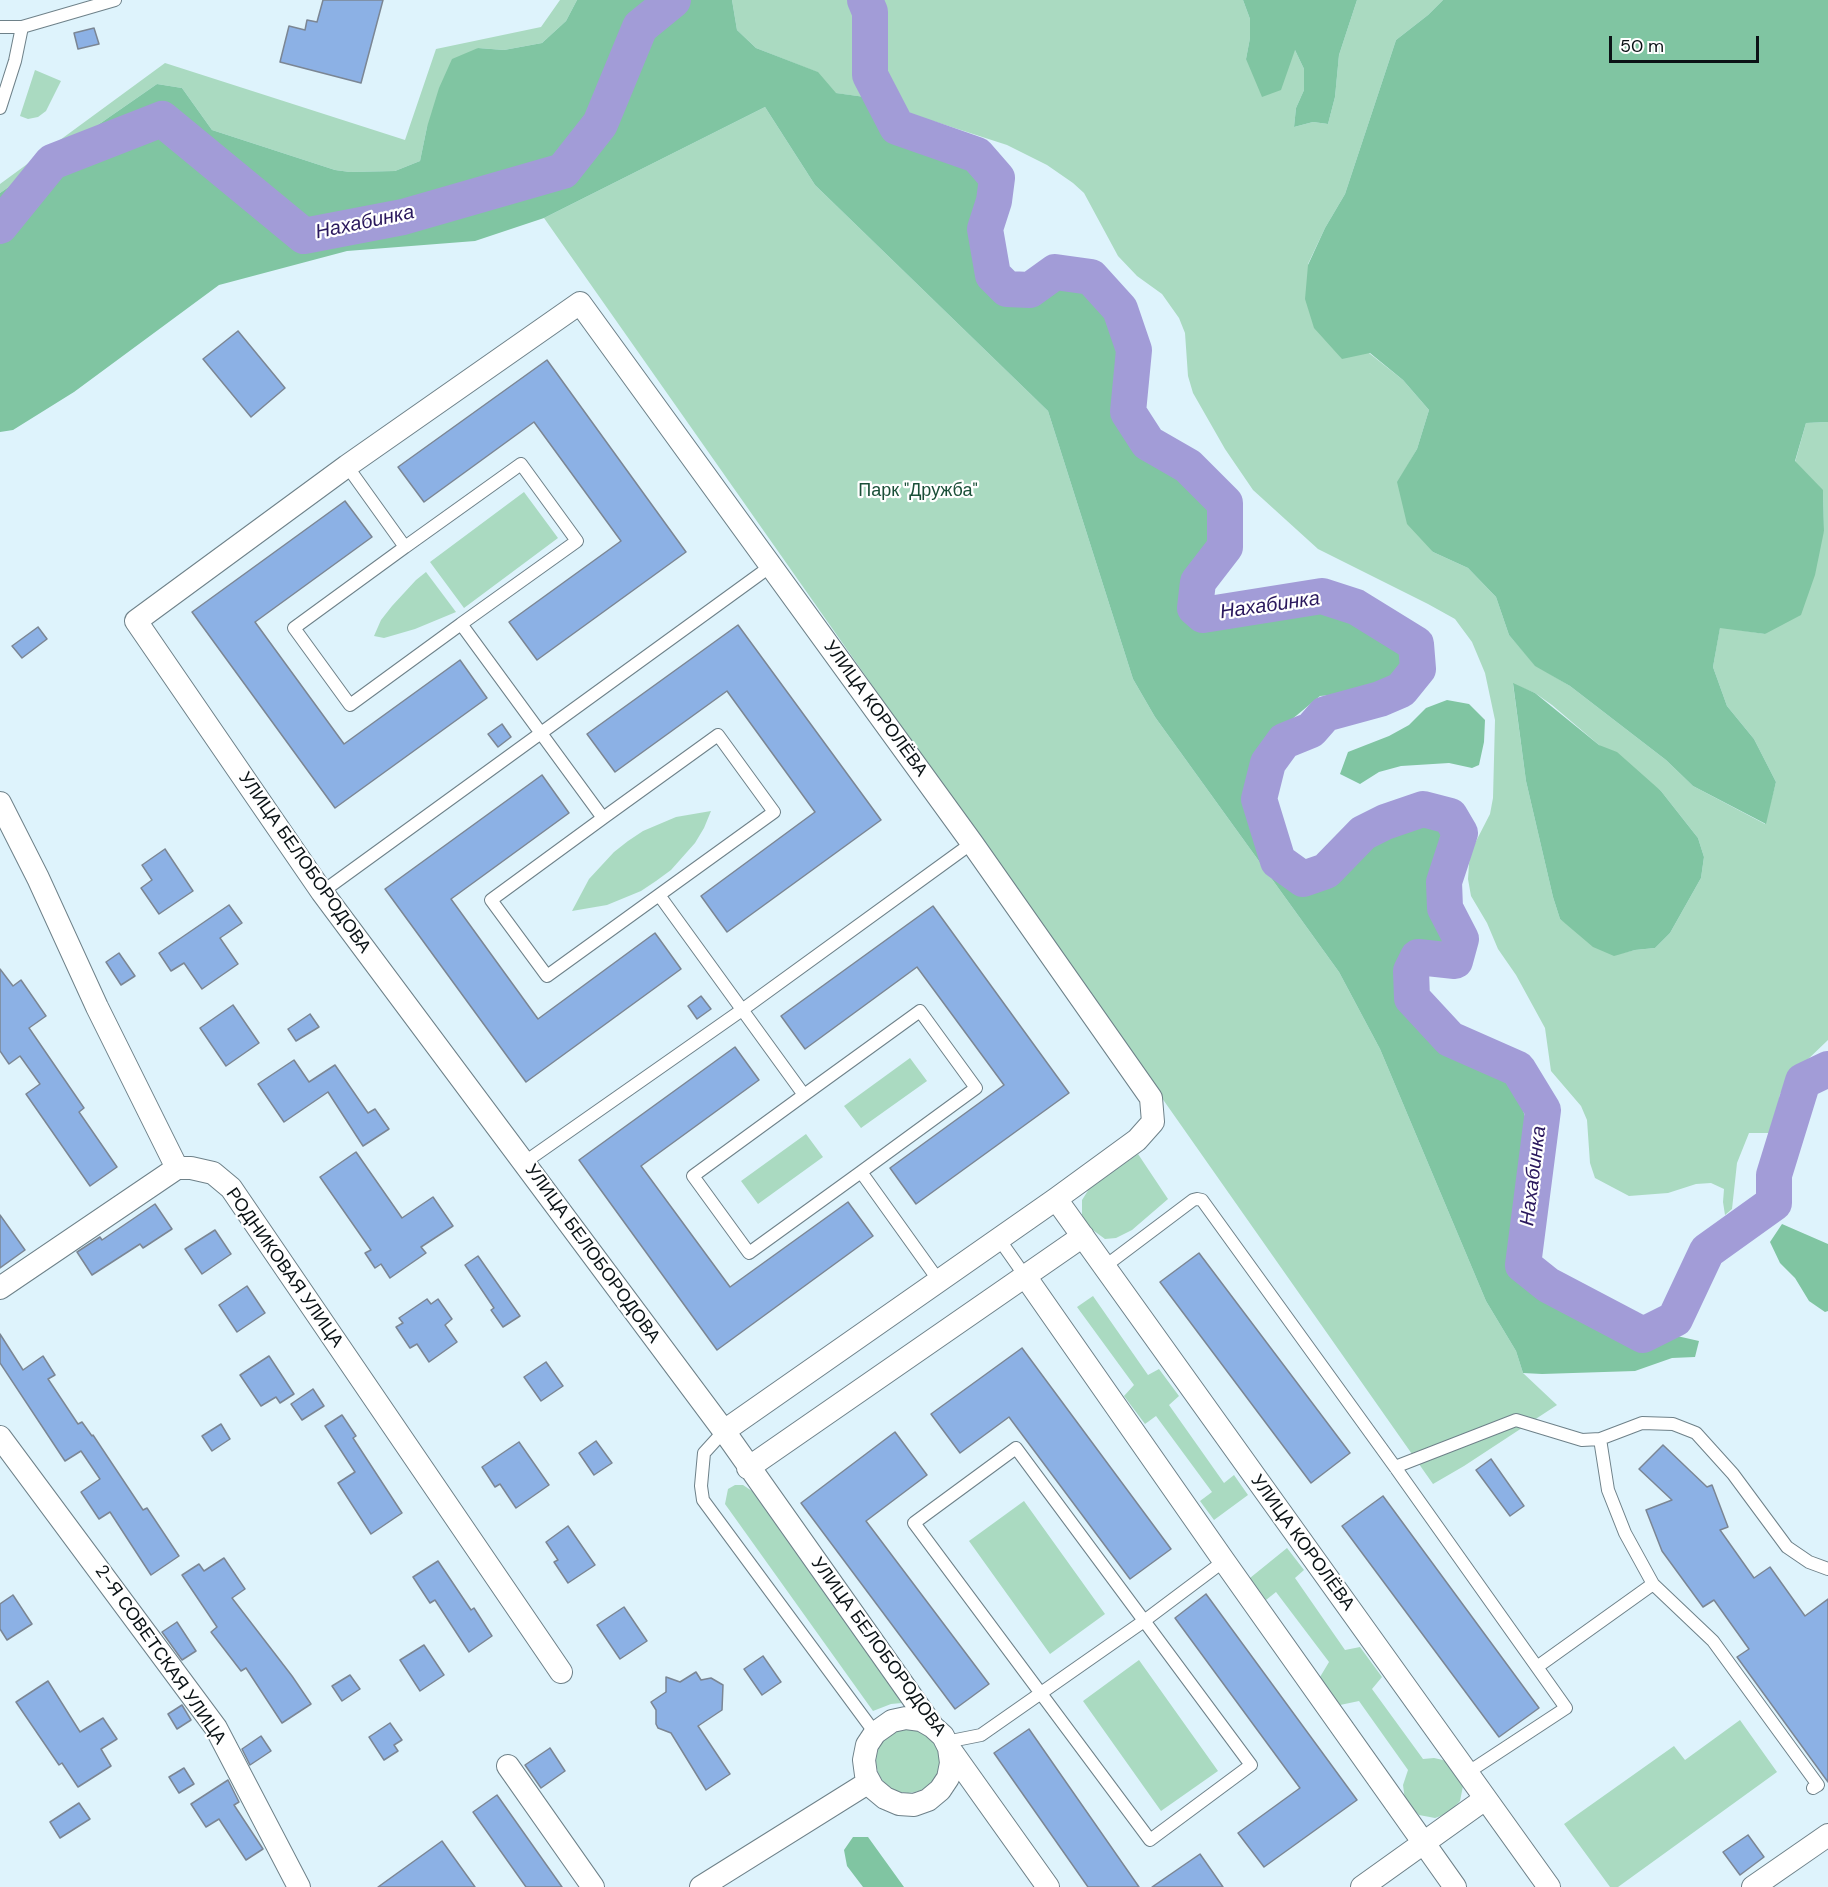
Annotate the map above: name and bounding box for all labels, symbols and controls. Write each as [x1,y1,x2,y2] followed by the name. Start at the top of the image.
[1612,24,1762,62] scale bar
[1620,34,1664,58] text: 50 m
[313,201,417,245] water label: Нахабинка
[858,480,978,502] park label: Парк "Дружба"
[1219,587,1321,625] water label: Нахабинка
[818,637,932,781] street label: УЛИЦА КОРОЛЁВА
[233,768,375,958] street label: УЛИЦА БЕЛОБОРОДОВА
[1516,1125,1552,1227] water label: Нахабинка
[520,1160,664,1348] street label: УЛИЦА БЕЛОБОРОДОВА
[221,1184,347,1352] street label: РОДНИКОВАЯ УЛИЦА
[1245,1471,1359,1615] street label: УЛИЦА КОРОЛЁВА
[806,1553,950,1741] street label: УЛИЦА БЕЛОБОРОДОВА
[90,1561,230,1749] street label: 2-Я СОВЕТСКАЯ УЛИЦА

